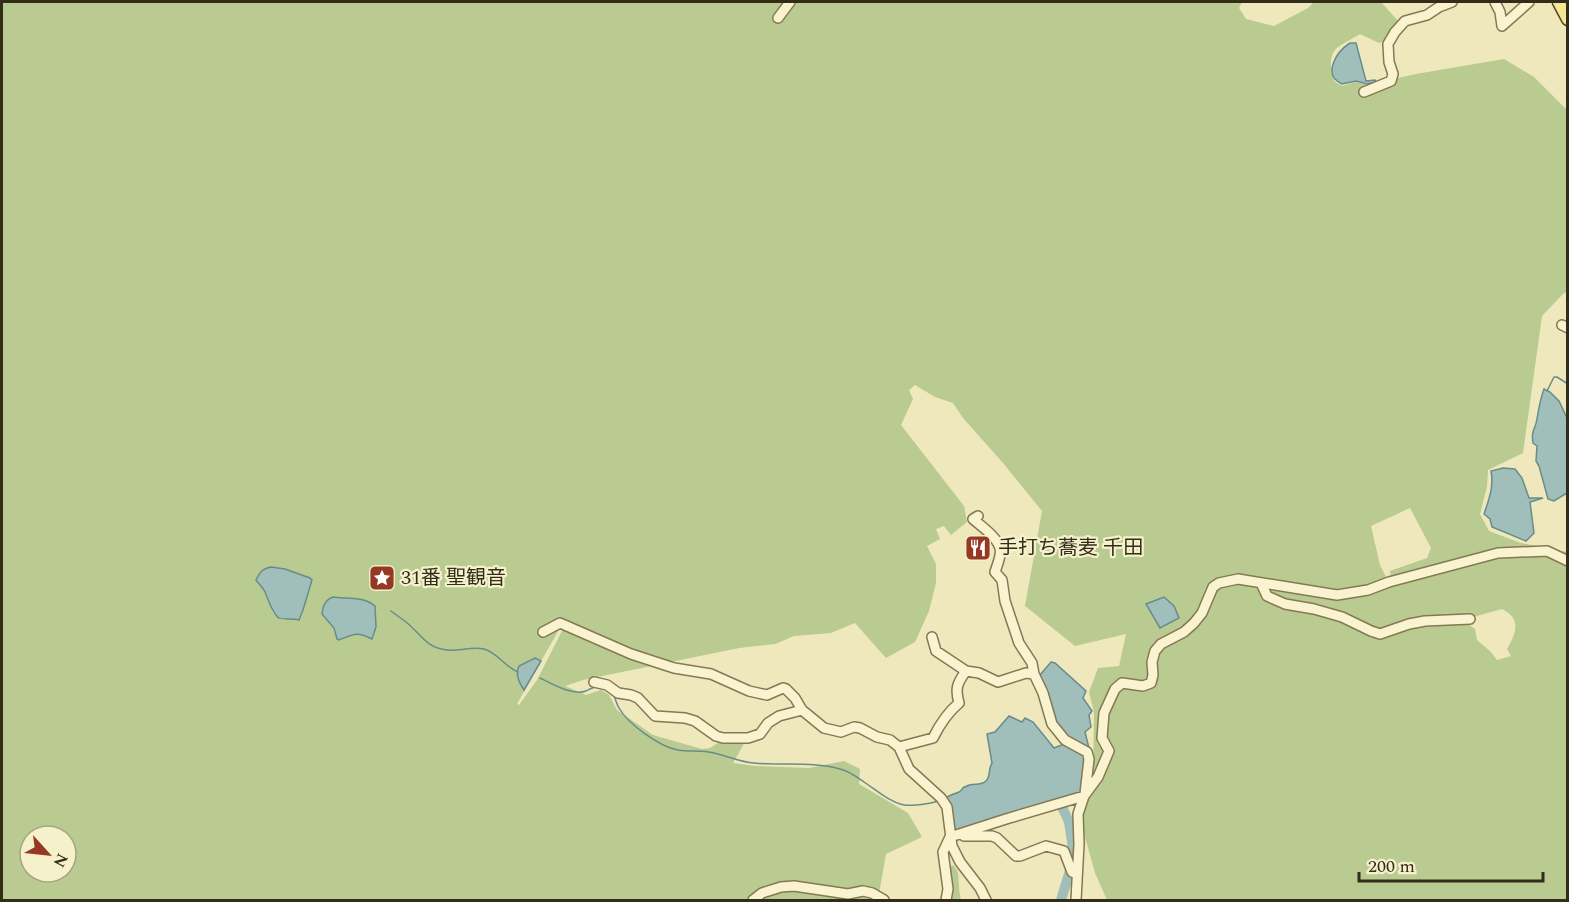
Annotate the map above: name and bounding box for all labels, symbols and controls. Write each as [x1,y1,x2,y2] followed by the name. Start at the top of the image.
[963,533,993,563] restaurant icon: 手打ち蕎麦 千田
[998,533,1143,563] place label: 手打ち蕎麦 千田
[367,563,397,593] place icon: 31番 聖観音
[401,563,506,593] place label: 31番 聖観音
[18,824,78,884] north arrow
[1359,845,1544,883] scale bar
[47,849,74,872] text: N
[1368,853,1415,880] text: 200 m

